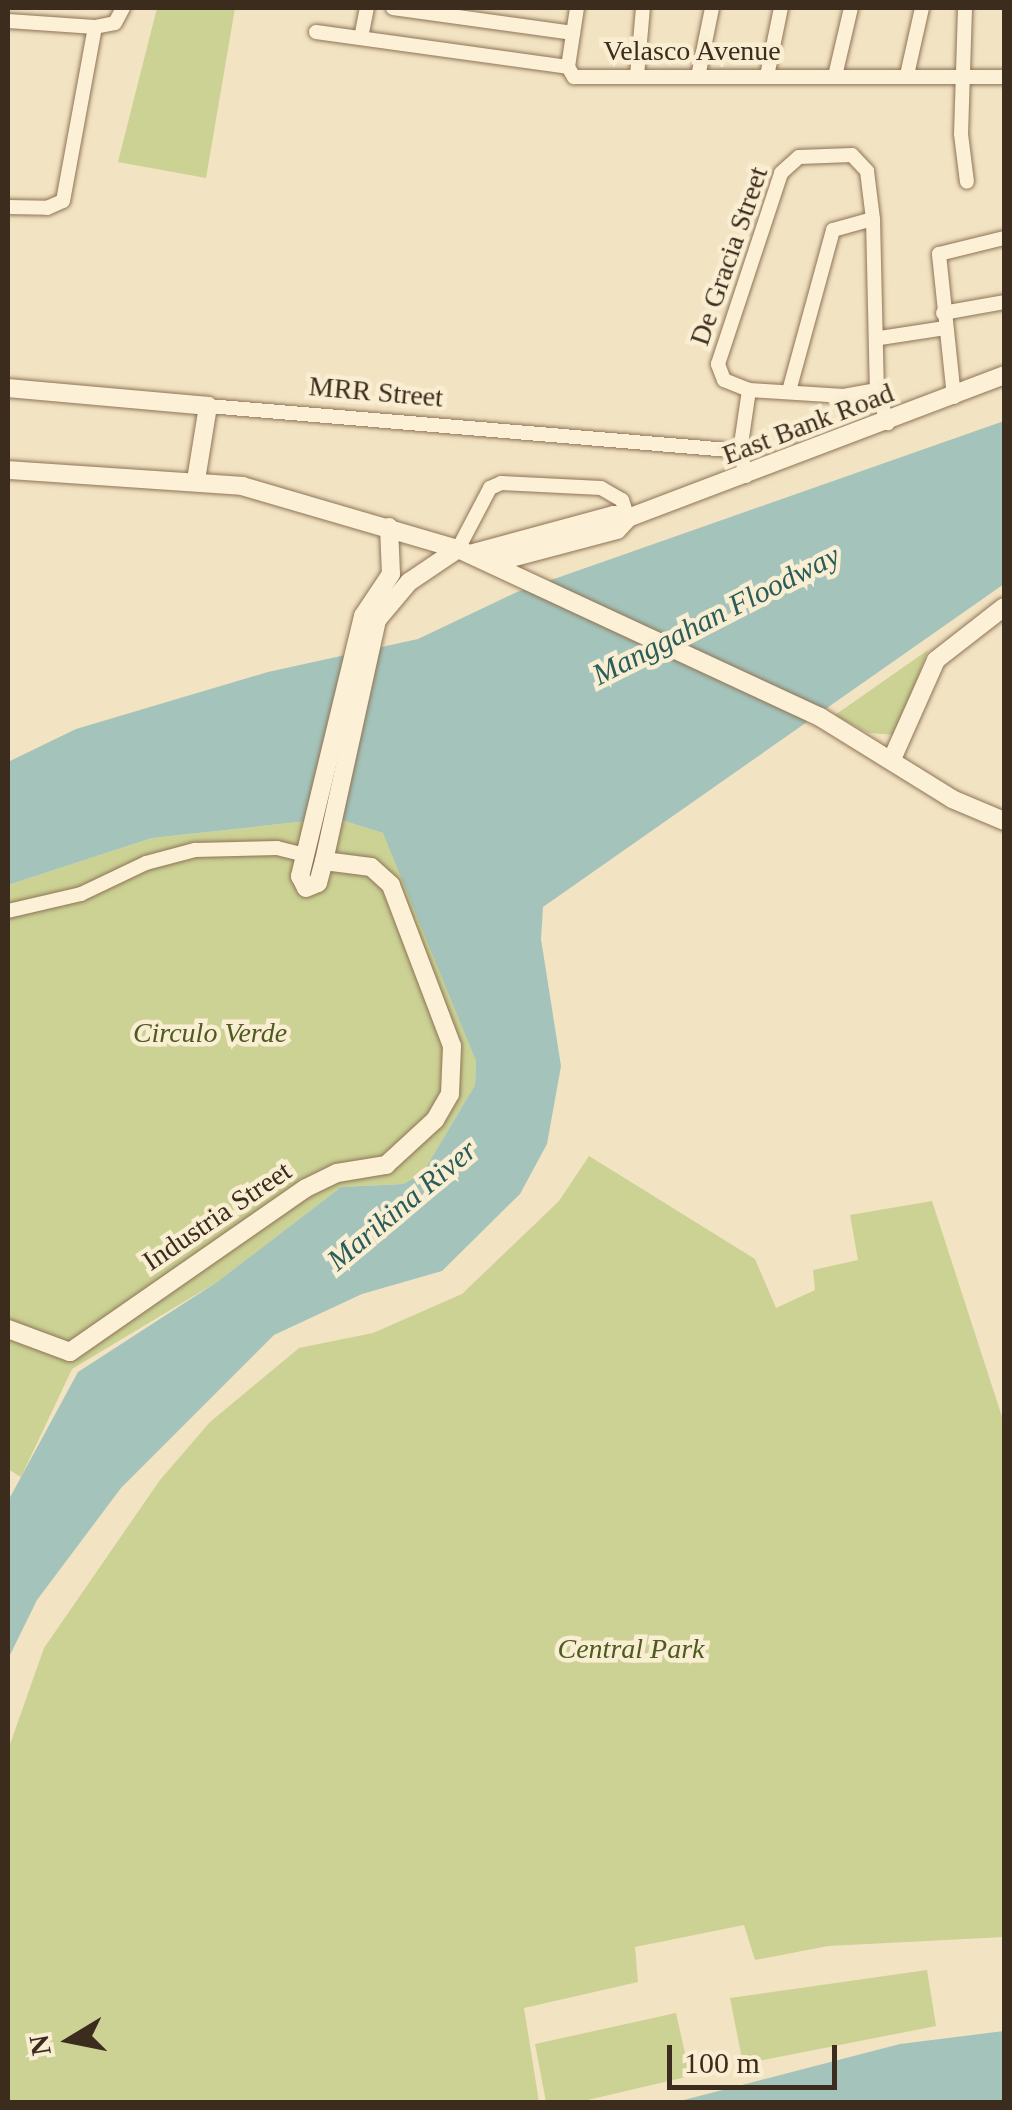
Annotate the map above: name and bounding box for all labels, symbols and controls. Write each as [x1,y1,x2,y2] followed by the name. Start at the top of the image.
[602,34,782,68] street label: Velasco Avenue
[683,162,775,350] street label: De Gracia Street
[308,369,444,415] street label: MRR Street
[718,376,898,472] street label: East Bank Road
[586,537,846,693] water label: Manggahan Floodway
[133,1016,287,1050] park label: Circulo Verde
[320,1132,484,1278] water label: Marikina River
[136,1154,298,1278] street label: Industria Street
[558,1632,704,1666] park label: Central Park
[20,1990,120,2090] north arrow
[672,2025,842,2087] scale bar
[23,2033,57,2058] text: N
[684,2046,760,2079] text: 100 m

